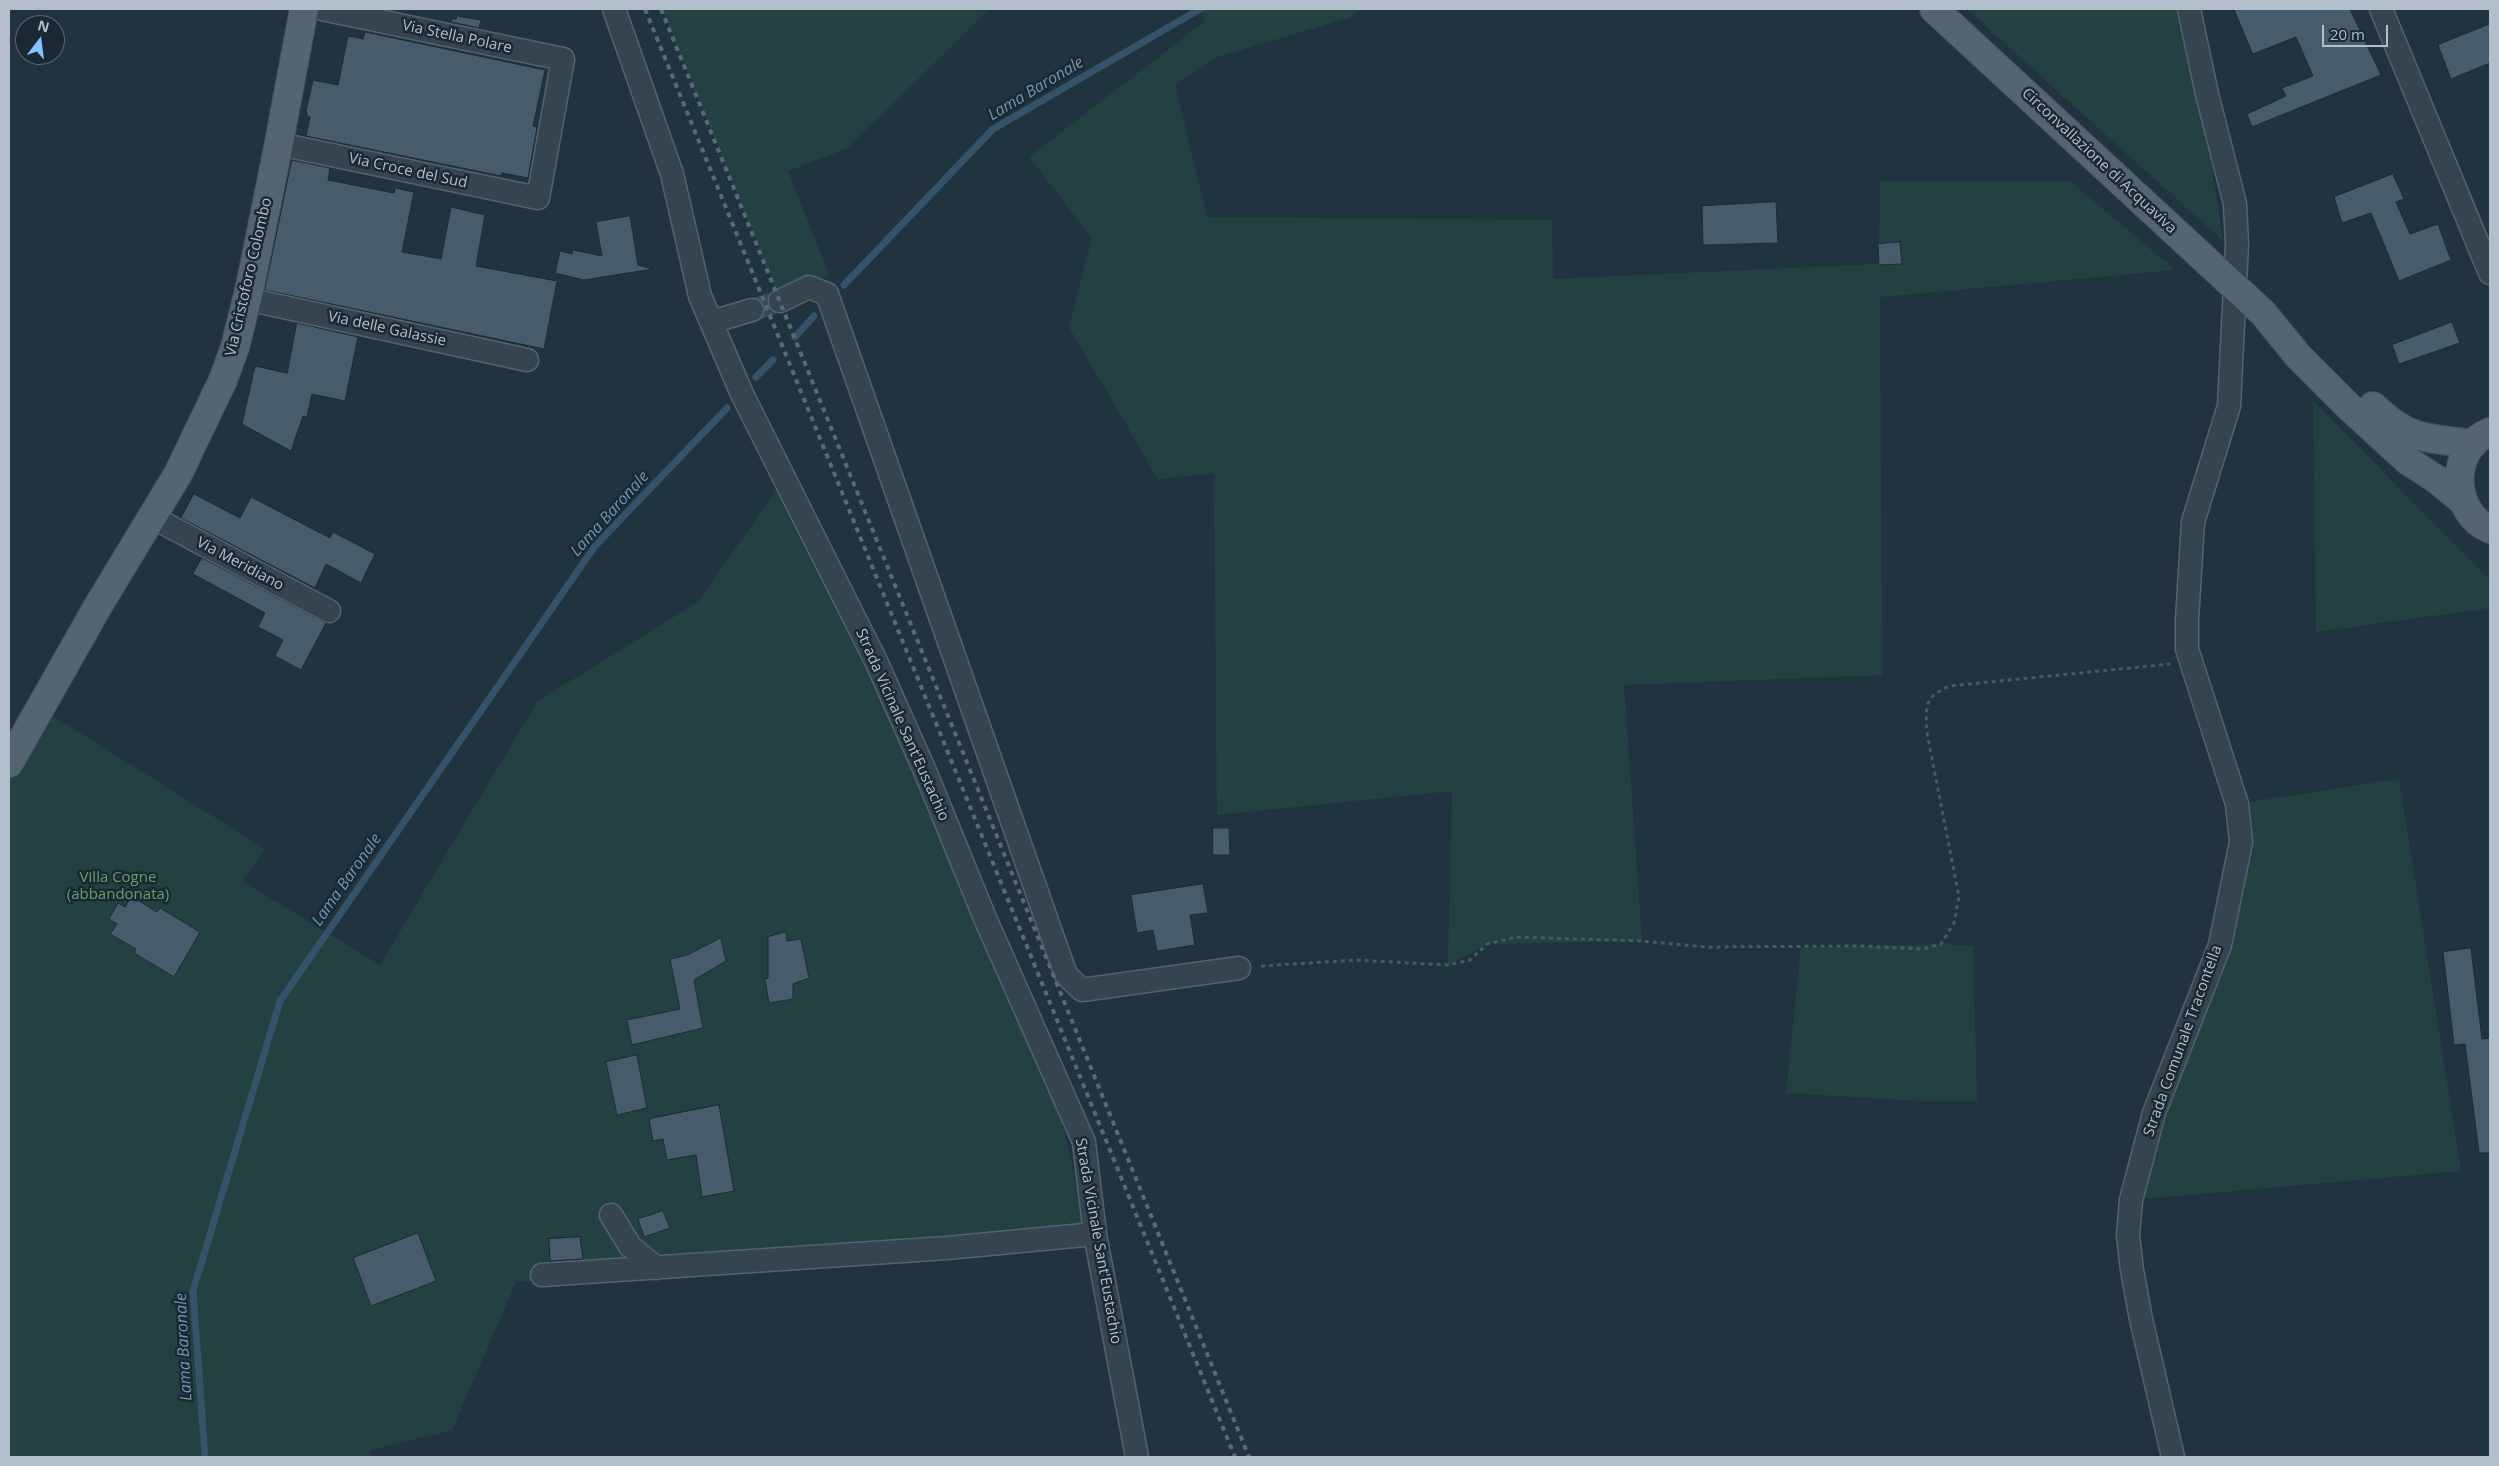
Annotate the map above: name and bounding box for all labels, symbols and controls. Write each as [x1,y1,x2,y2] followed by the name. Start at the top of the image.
[15,15,65,65] north arrow
[36,15,52,37] text: N
[2324,15,2390,47] scale bar
[401,17,513,57] street label: Via Stella Polare
[2330,24,2365,44] text: 20 m
[985,53,1087,125] water label: Lama Baronale
[2018,84,2180,238] street label: Circonvallazione di Acquaviva
[347,150,469,192] street label: Via Croce del Sud
[222,196,276,358] street label: Via Cristoforo Colombo
[326,308,448,350] street label: Via delle Galassie
[567,467,653,561] water label: Lama Baronale
[193,533,287,595] street label: Via Meridiano
[851,626,953,824] street label: Strada Vicinale Sant'Eustachio
[308,830,386,930] water label: Lama Baronale
[67,869,169,904] park label: Villa Cogne (abbandonata)
[2140,943,2226,1139] street label: Strada Comunale Tracontella
[1071,1137,1125,1345] street label: Strada Vicinale Sant'Eustachio
[172,1293,196,1401] water label: Lama Baronale

